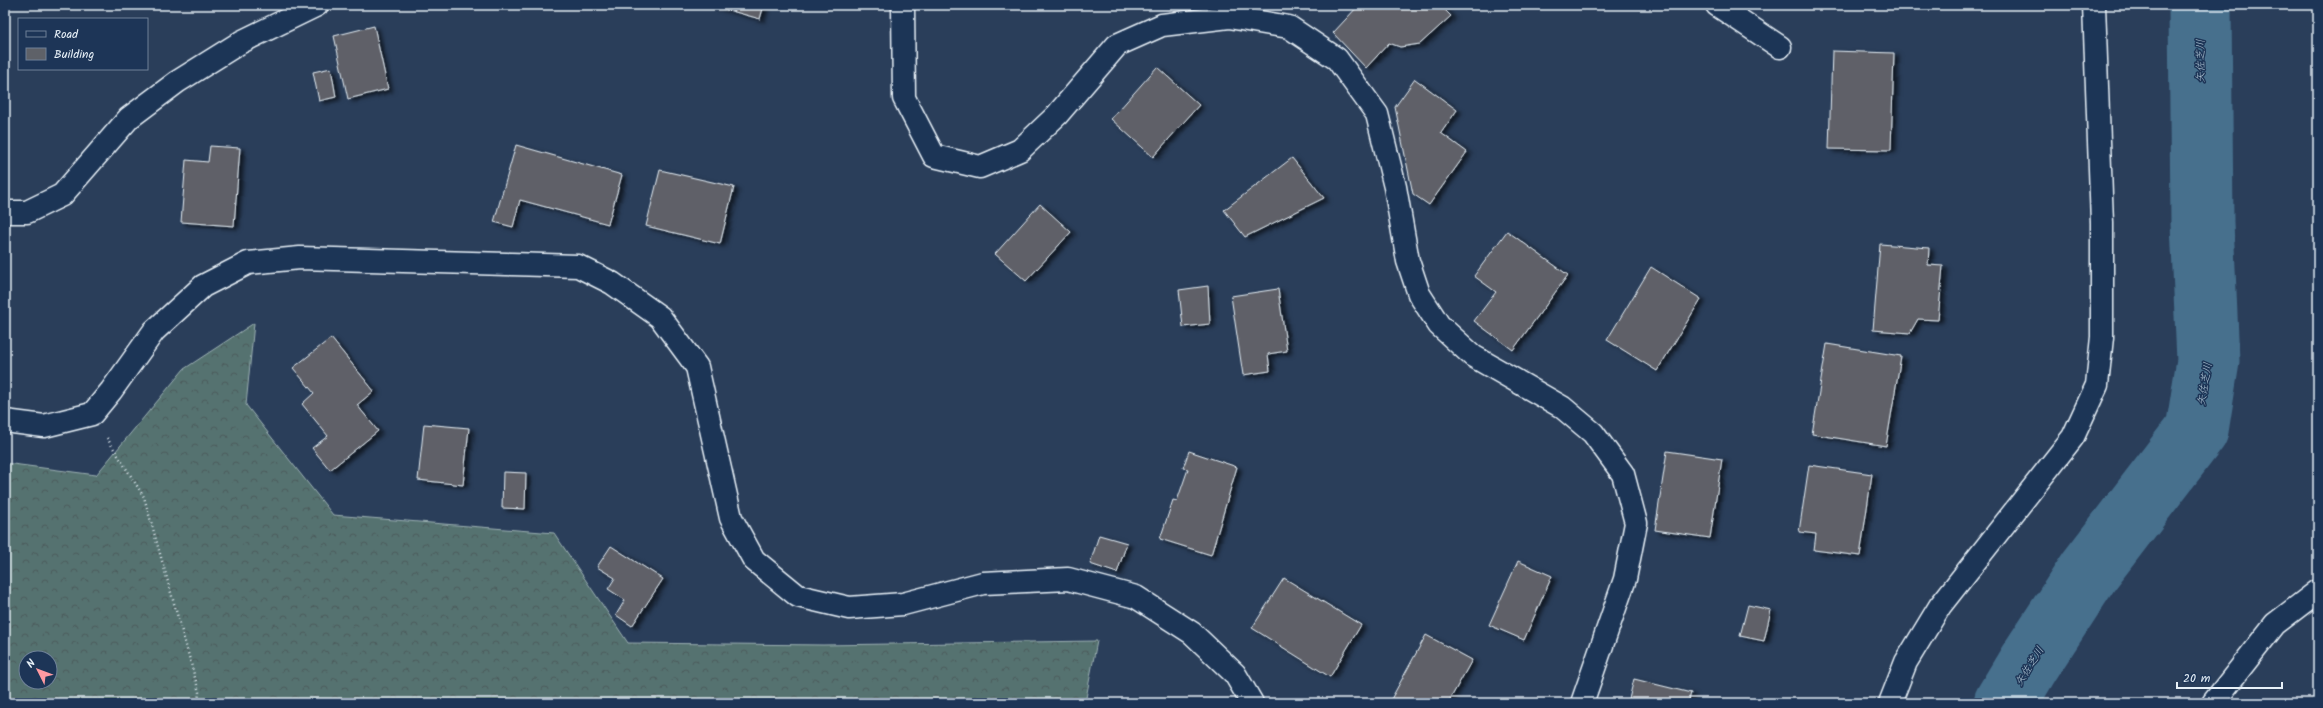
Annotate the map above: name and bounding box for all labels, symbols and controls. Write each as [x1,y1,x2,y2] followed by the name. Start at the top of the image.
[18,18,148,70] legend
[54,25,79,44] text: Road
[2192,39,2210,83] water label: 矢佐芝川
[54,45,94,64] text: Building
[2193,361,2217,407] water label: 矢佐芝川
[2011,643,2049,690] water label: 矢佐芝川
[18,650,58,690] north arrow
[22,655,40,673] text: N
[2177,664,2282,690] scale bar
[2183,669,2211,688] text: 20 m

